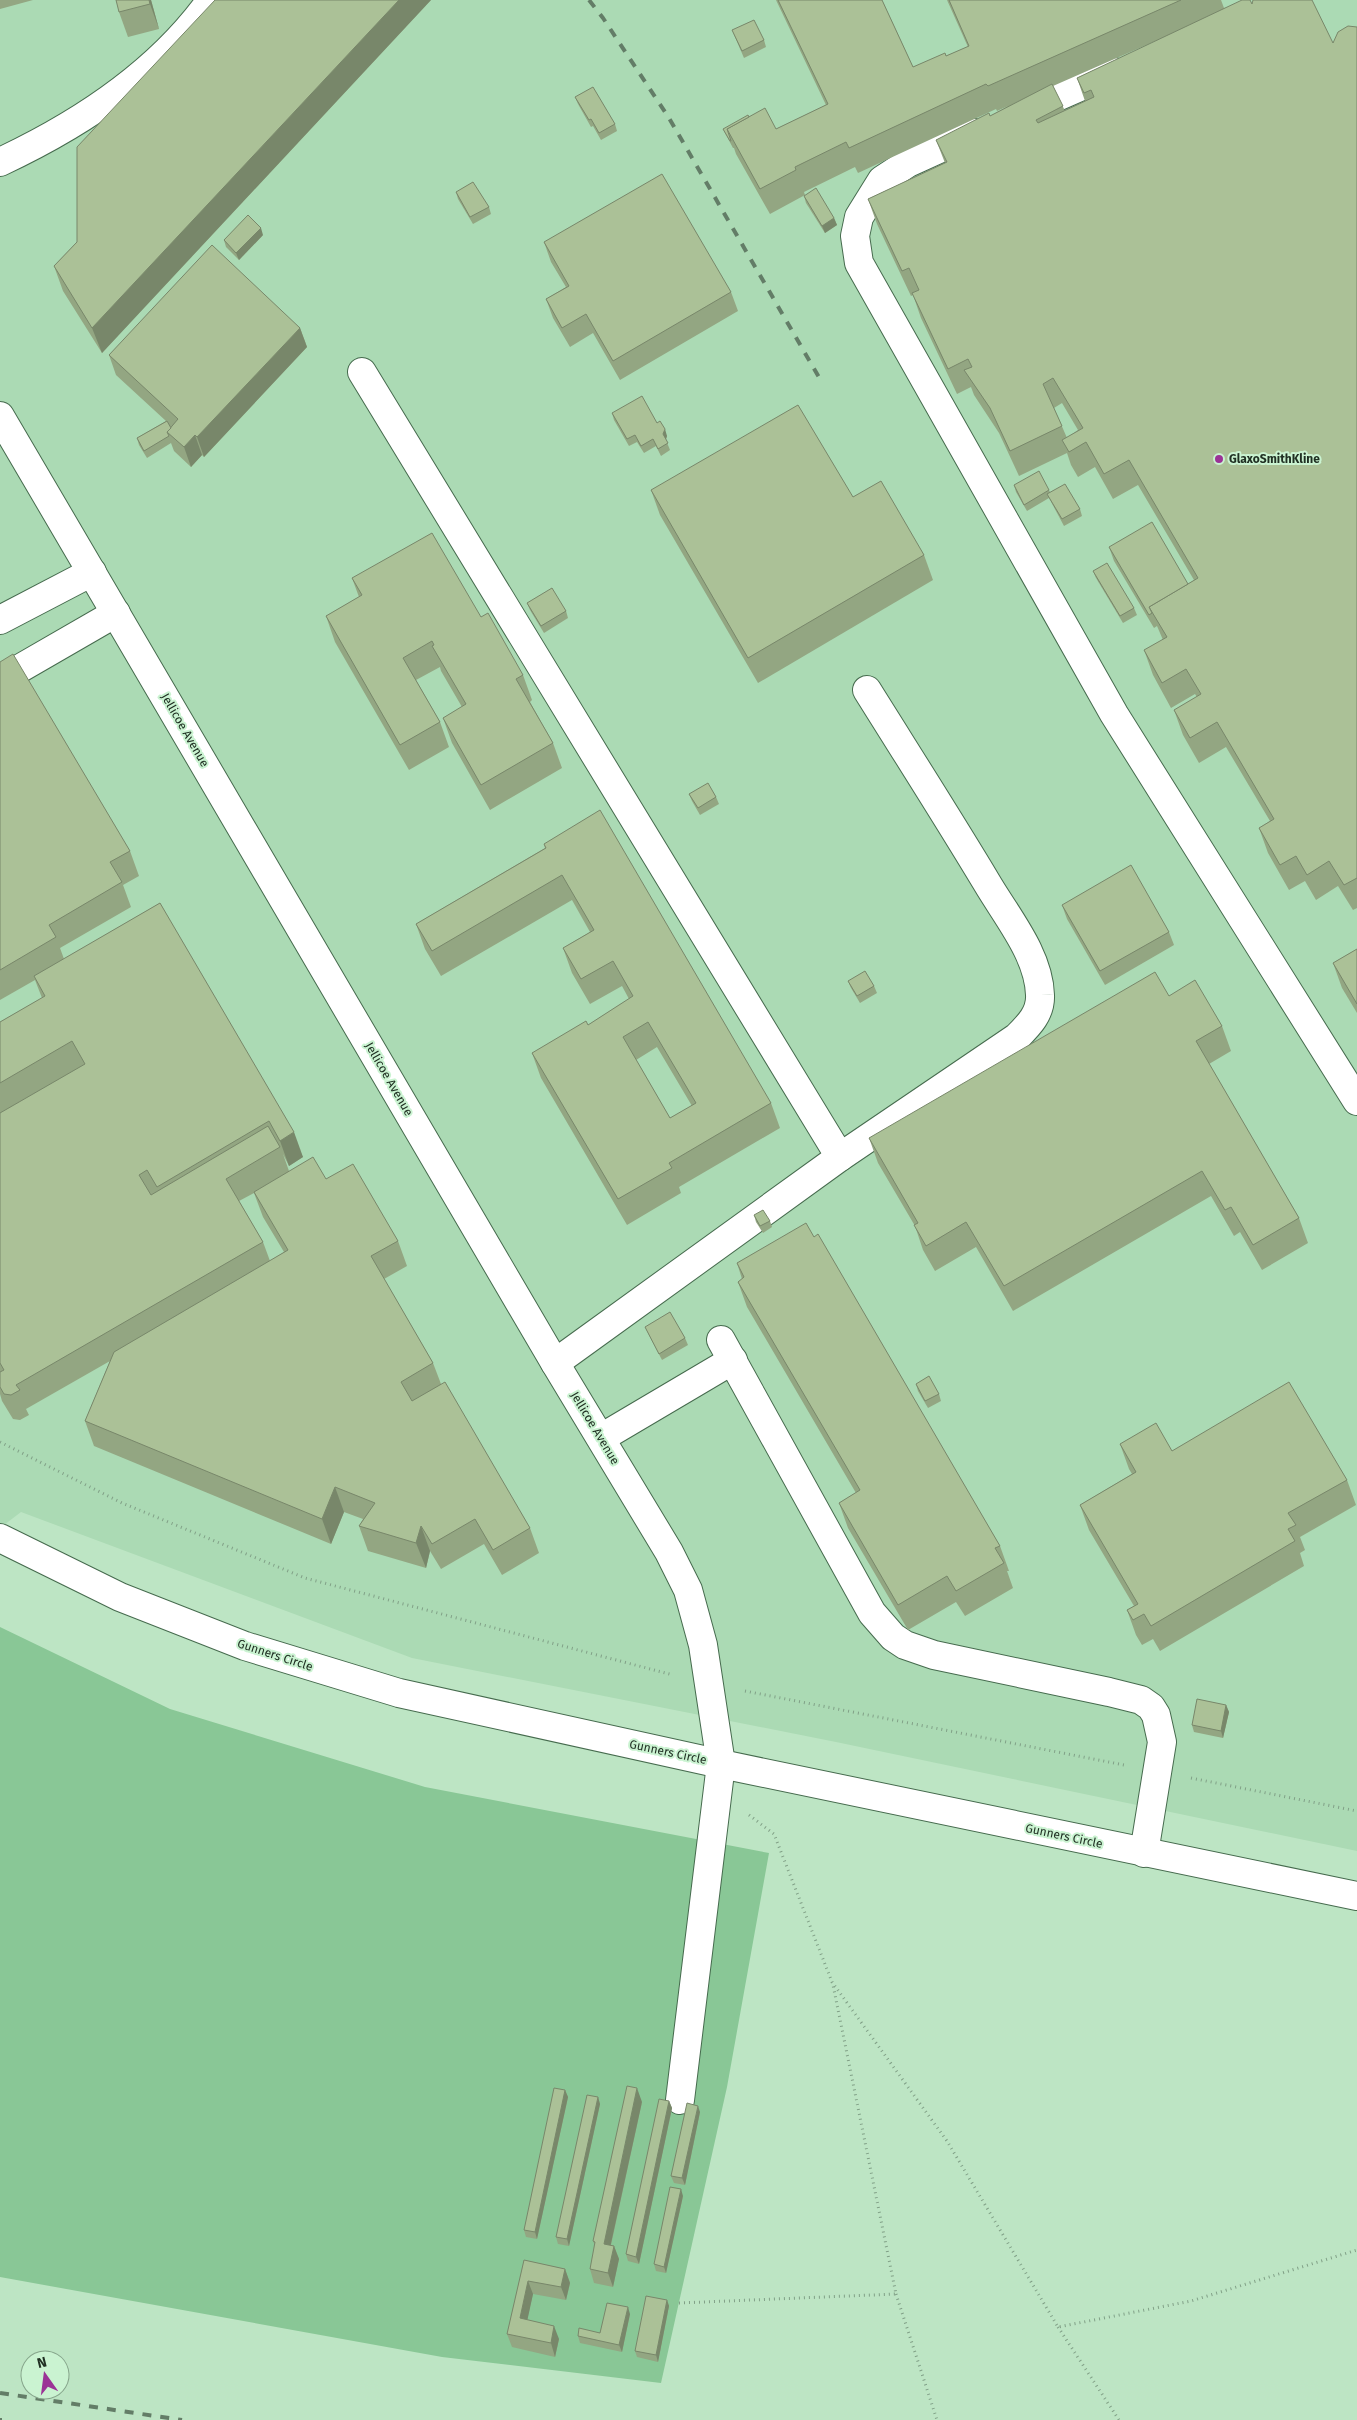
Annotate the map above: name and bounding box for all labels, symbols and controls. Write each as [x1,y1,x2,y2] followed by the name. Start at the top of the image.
[1229,452,1320,466] place label: GlaxoSmithKline
[1213,453,1225,465] marker: GlaxoSmithKline
[158,691,212,769] street label: Jellicoe Avenue
[362,1040,416,1118] street label: Jellicoe Avenue
[568,1389,622,1467] street label: Jellicoe Avenue
[236,1636,314,1674] street label: Gunners Circle
[628,1737,708,1767] street label: Gunners Circle
[1024,1821,1104,1851] street label: Gunners Circle
[20,2350,70,2400] north arrow
[35,2353,49,2372] text: N

